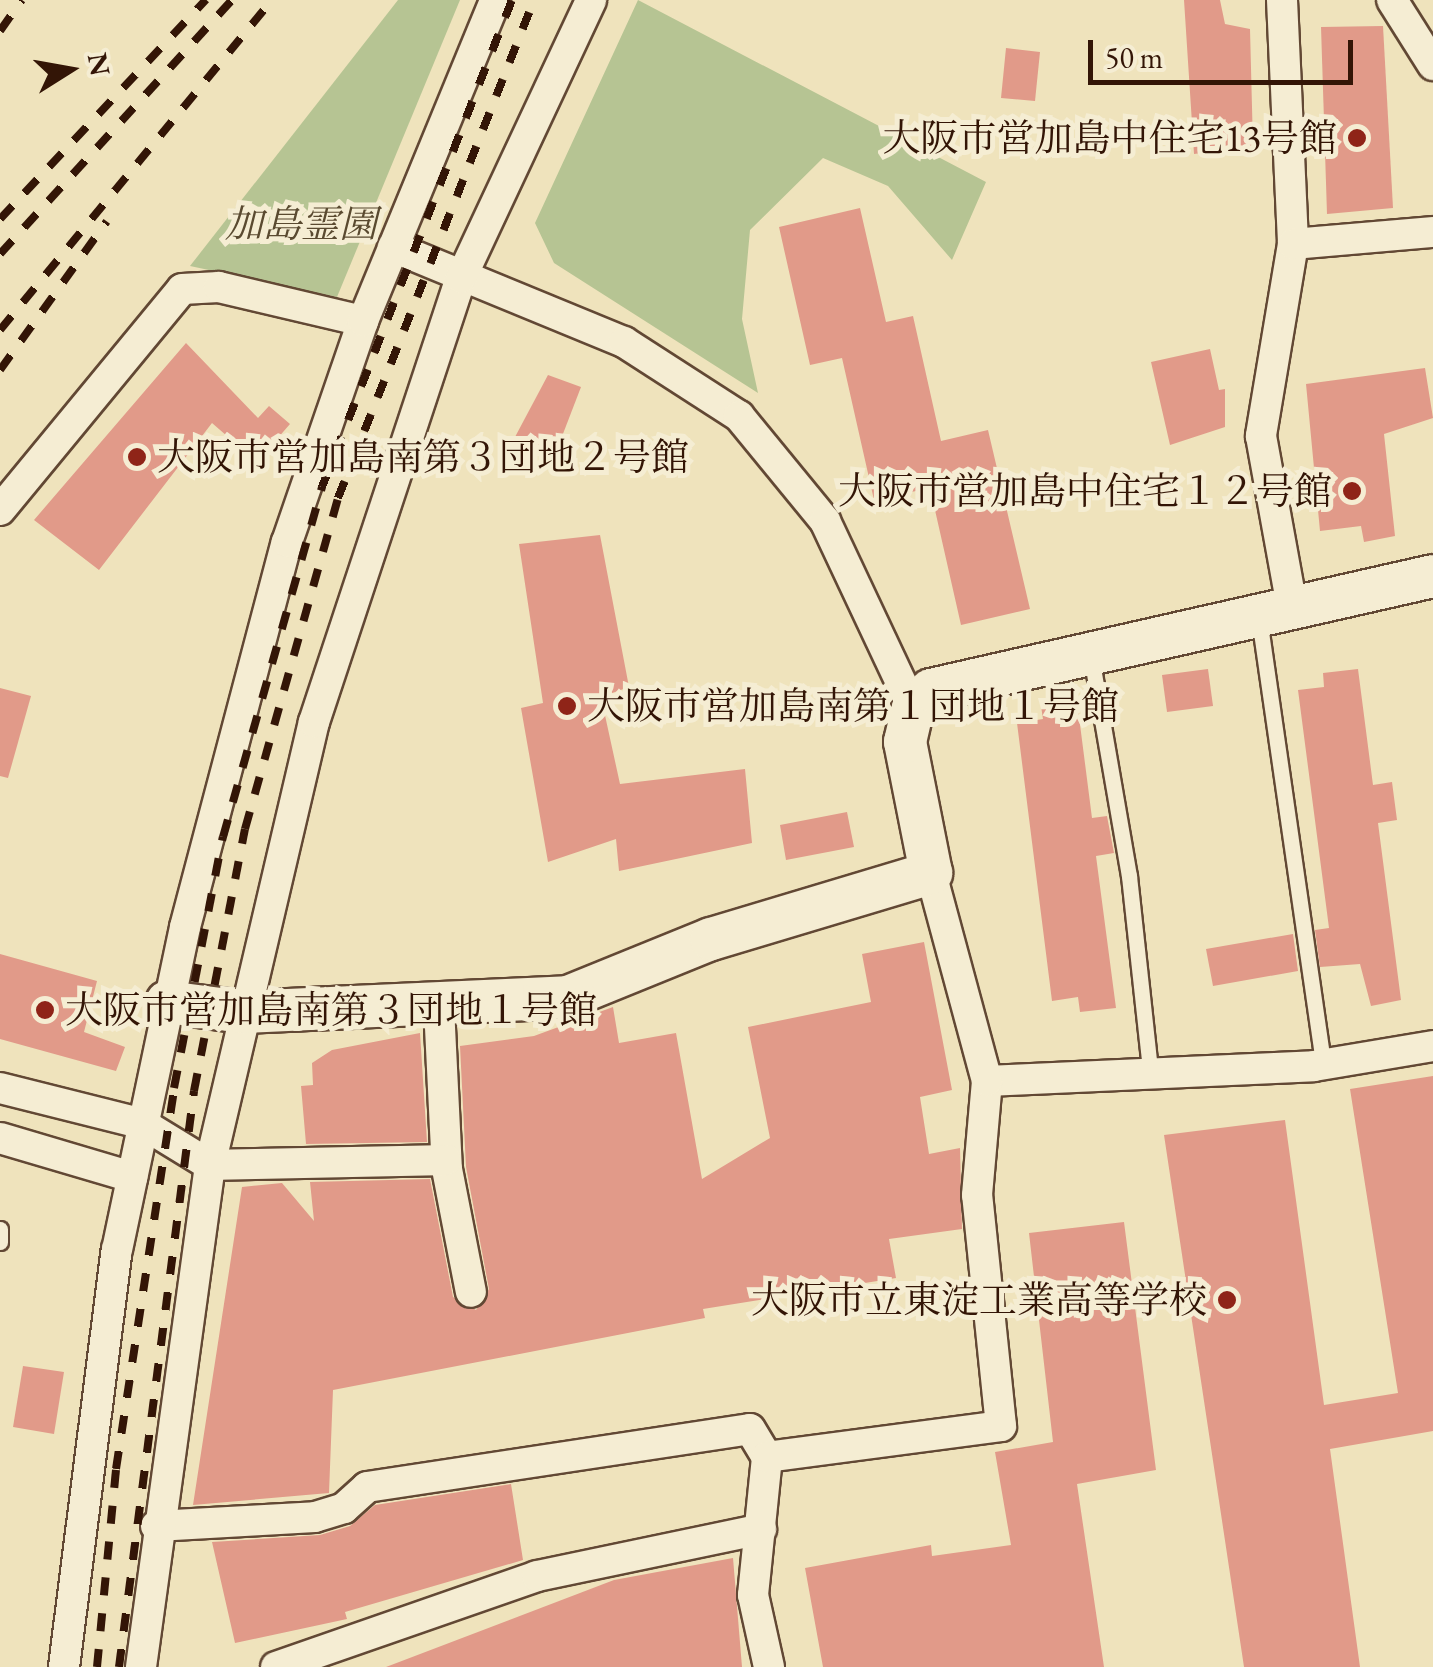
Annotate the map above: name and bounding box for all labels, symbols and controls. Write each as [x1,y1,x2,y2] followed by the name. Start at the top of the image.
[20,20,120,120] north arrow
[1093,20,1358,82] scale bar
[1105,38,1163,77] text: 50 m
[80,50,119,79] text: N
[883,115,1337,161] place label: 大阪市営加島中住宅13号館
[1346,127,1368,149] marker: 大阪市営加島中住宅13号館
[225,201,377,247] park label: 加島霊園
[157,434,689,480] place label: 大阪市営加島南第３団地２号館
[126,446,148,468] marker: 大阪市営加島南第３団地２号館
[838,468,1332,514] place label: 大阪市営加島中住宅１２号館
[1341,480,1363,502] marker: 大阪市営加島中住宅１２号館
[587,683,1119,729] place label: 大阪市営加島南第１団地１号館
[556,695,578,717] marker: 大阪市営加島南第１団地１号館
[65,987,597,1033] place label: 大阪市営加島南第３団地１号館
[34,999,56,1021] marker: 大阪市営加島南第３団地１号館
[751,1277,1207,1323] place label: 大阪市立東淀工業高等学校
[1216,1289,1238,1311] marker: 大阪市立東淀工業高等学校

